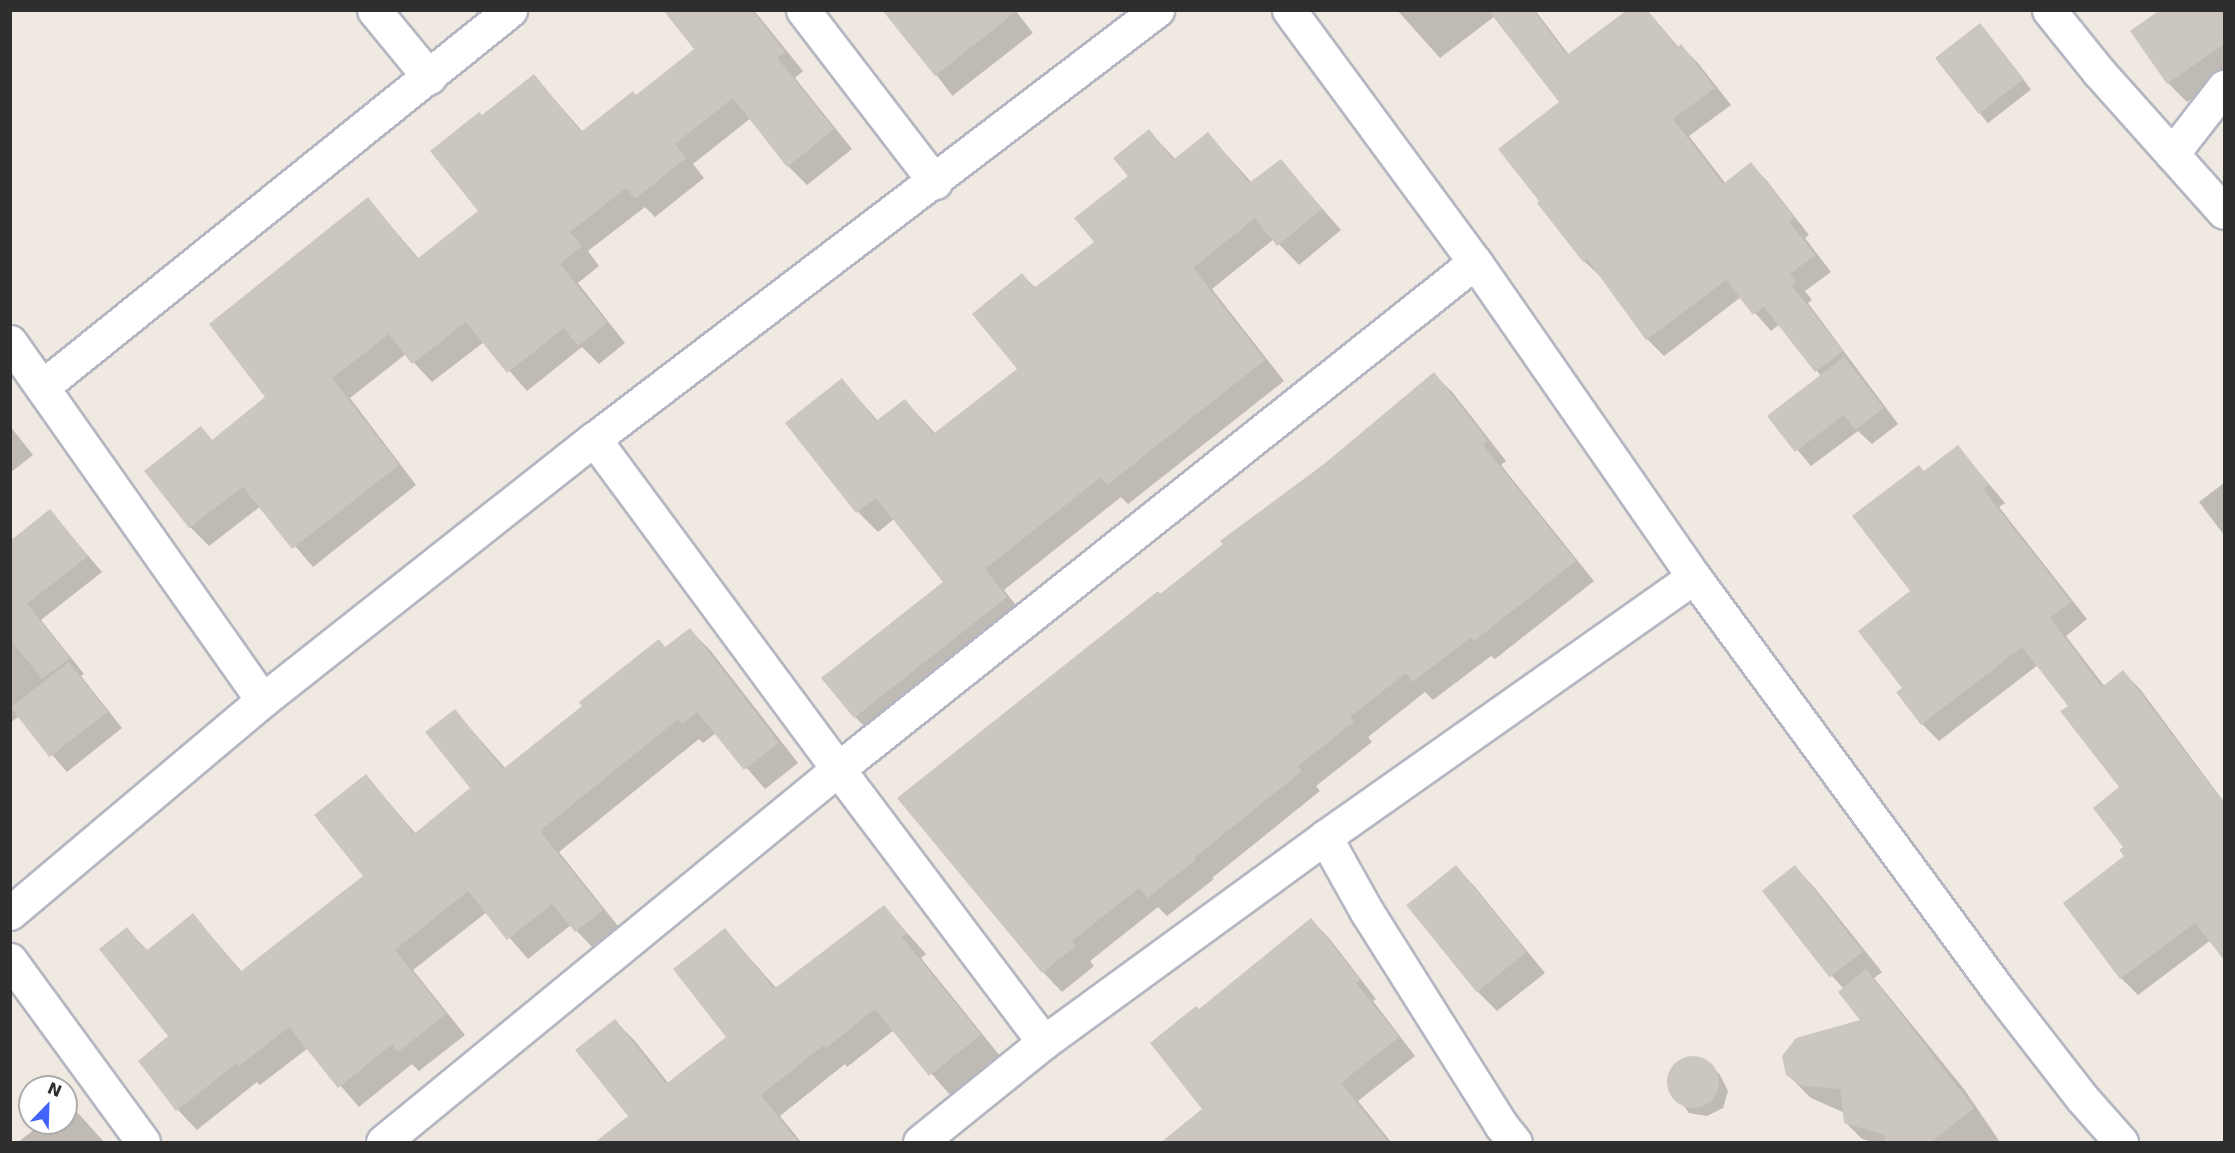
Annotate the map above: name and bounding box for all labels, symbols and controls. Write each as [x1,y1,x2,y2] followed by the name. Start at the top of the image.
[18,1075,78,1135] north arrow
[45,1078,64,1101] text: N

